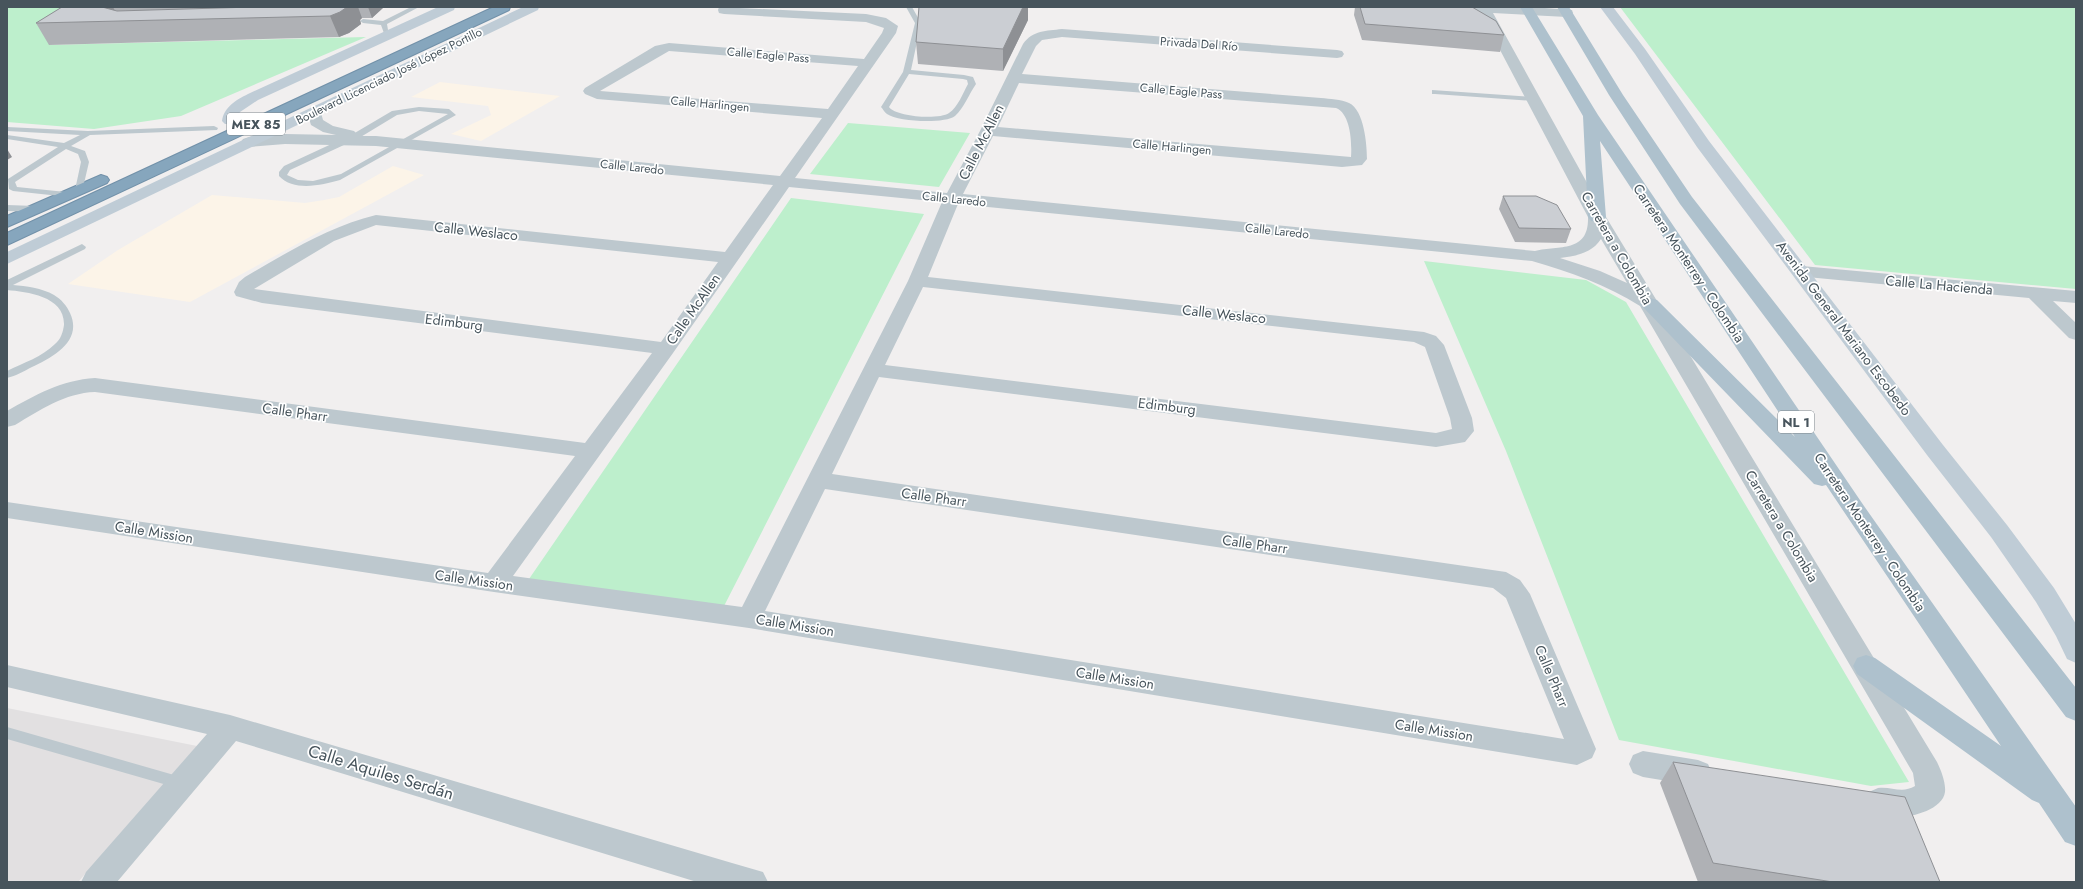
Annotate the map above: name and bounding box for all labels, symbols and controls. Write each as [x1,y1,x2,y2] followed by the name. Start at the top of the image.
[293,23,486,129] street label: Boulevard Licenciado José López Portillo
[1159,32,1239,56] street label: Privada Del Río
[726,42,810,68] street label: Calle Eagle Pass
[1139,78,1223,104] street label: Calle Eagle Pass
[670,92,750,116] street label: Calle Harlingen
[953,101,1009,183] street label: Calle McAllen
[227,113,285,135] road number: MEX 85
[1132,135,1212,159] street label: Calle Harlingen
[599,155,665,179] street label: Calle Laredo
[1628,180,1750,346] street label: Carretera Monterrey - Colombia
[921,187,987,211] street label: Calle Laredo
[1576,188,1658,308] street label: Carretera a Colombia
[433,217,519,245] street label: Calle Weslaco
[1244,219,1310,243] street label: Calle Laredo
[1772,236,1917,420] street label: Avenida General Mariano Escobedo
[661,269,725,349] street label: Calle McAllen
[1884,270,1994,300] street label: Calle La Hacienda
[1181,300,1267,328] street label: Calle Weslaco
[424,309,484,335] street label: Edimburg
[1137,393,1197,419] street label: Edimburg
[261,398,329,426] street label: Calle Pharr
[1778,411,1814,433] road number: NL 1
[1809,449,1931,615] street label: Carretera Monterrey - Colombia
[1741,466,1823,586] street label: Carretera a Colombia
[900,483,968,511] street label: Calle Pharr
[113,516,195,548] street label: Calle Mission
[1221,530,1289,558] street label: Calle Pharr
[433,565,515,595] street label: Calle Mission
[754,609,836,641] street label: Calle Mission
[1530,642,1574,710] street label: Calle Pharr
[1074,662,1156,694] street label: Calle Mission
[1393,714,1475,746] street label: Calle Mission
[305,738,457,806] street label: Calle Aquiles Serdán

